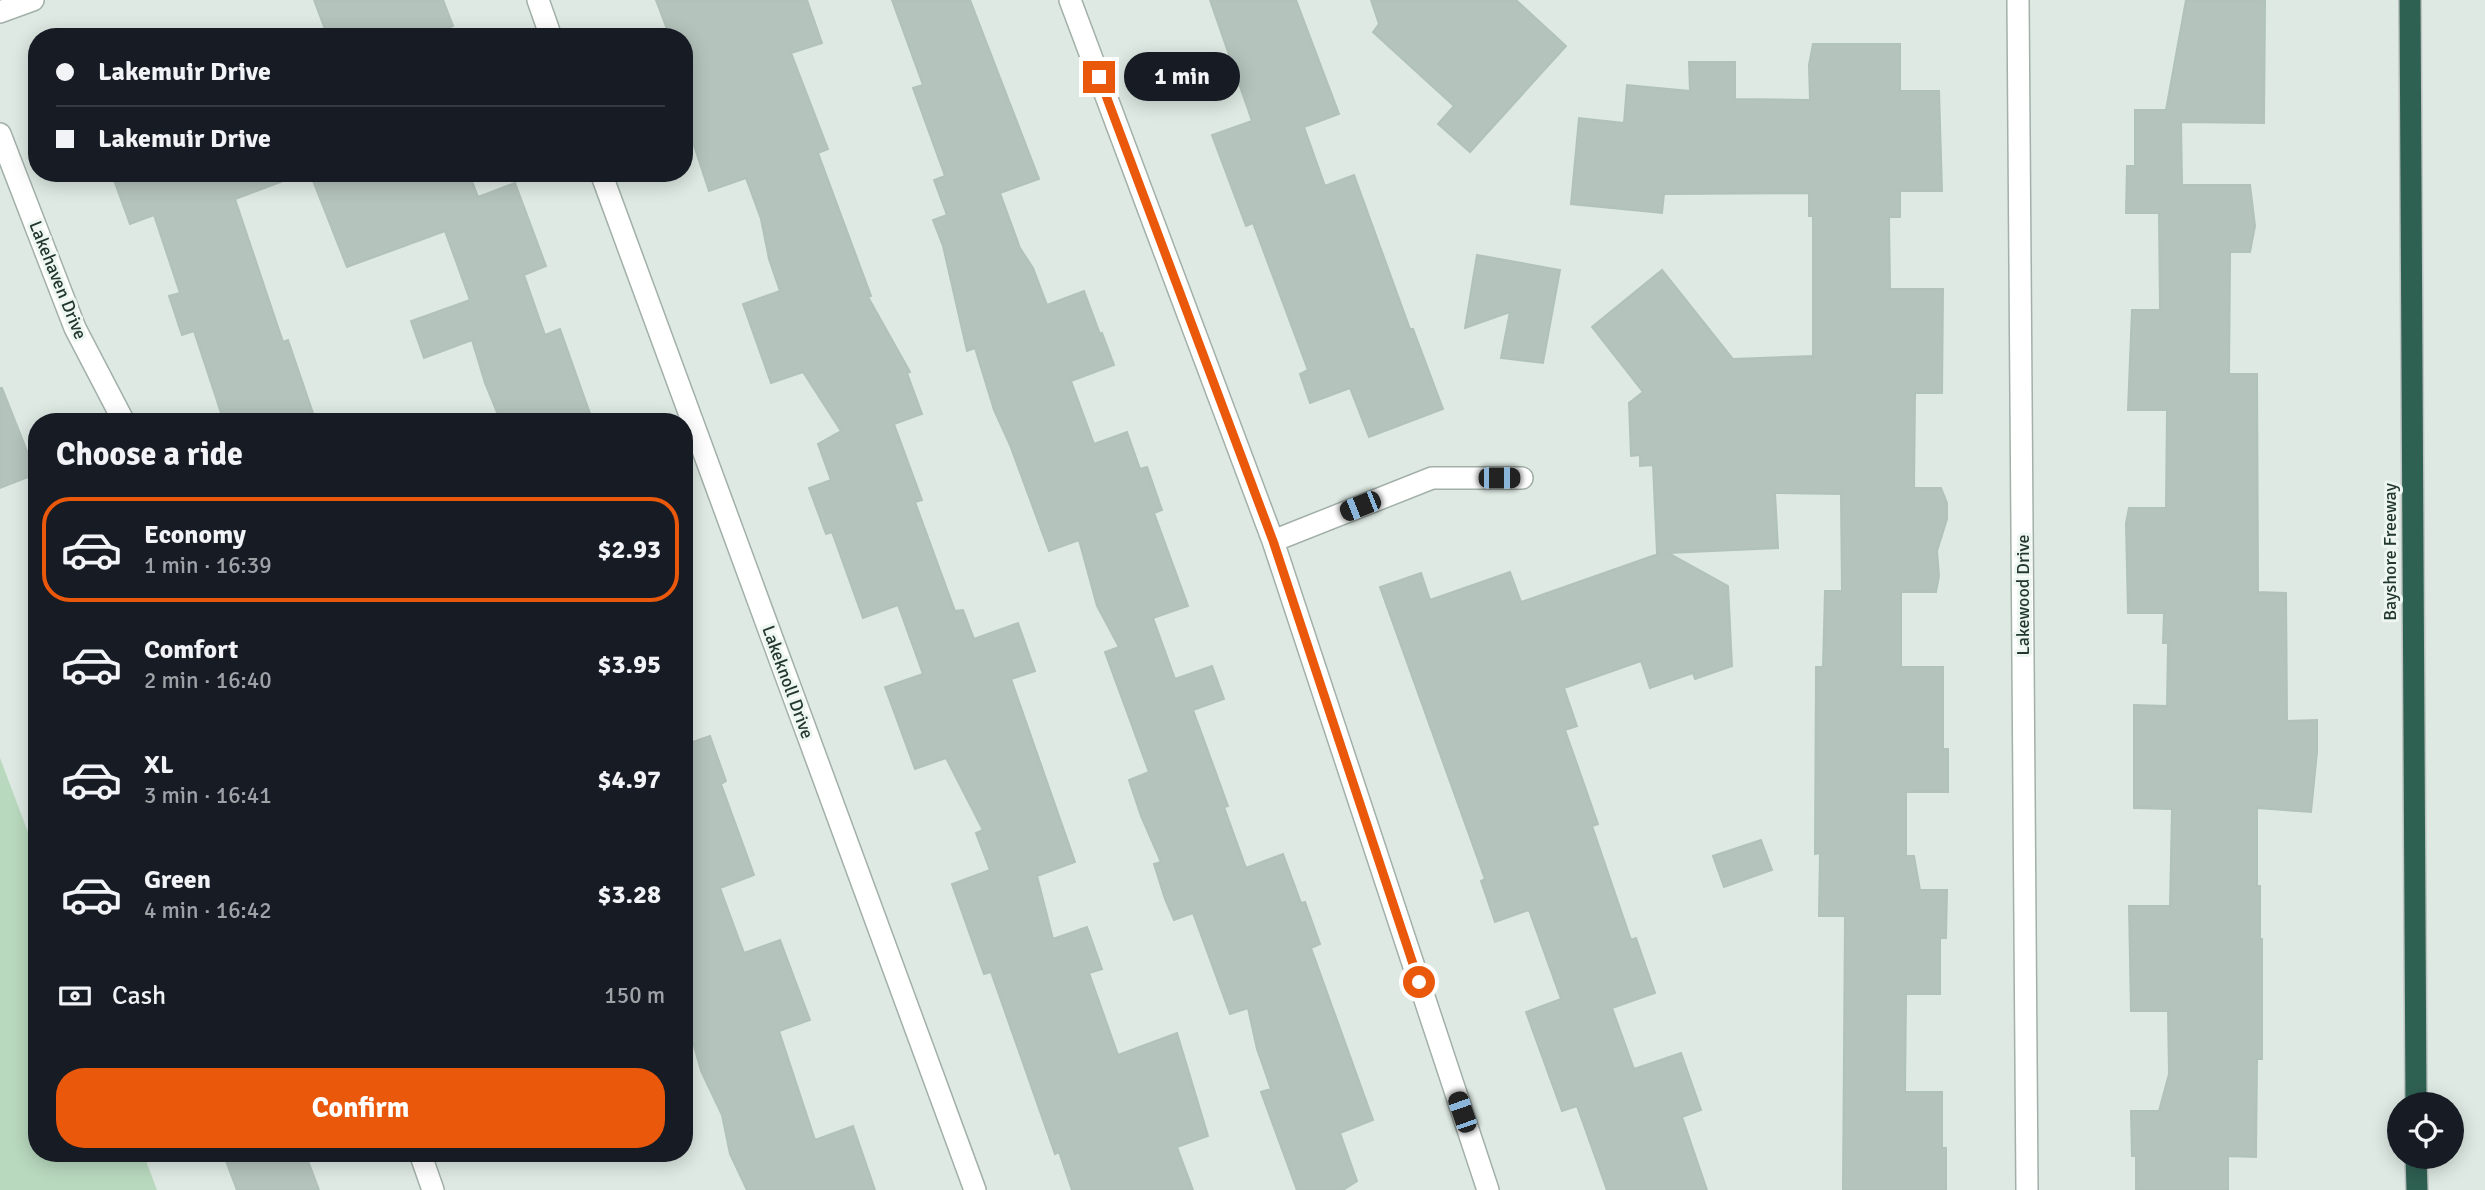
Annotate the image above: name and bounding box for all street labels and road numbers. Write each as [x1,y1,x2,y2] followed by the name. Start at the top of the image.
[24,218,92,342] street label: Lakehaven Drive
[2379,483,2401,621] street label: Bayshore Freeway
[2012,534,2034,656] street label: Lakewood Drive
[757,622,819,742] street label: Lakeknoll Drive

